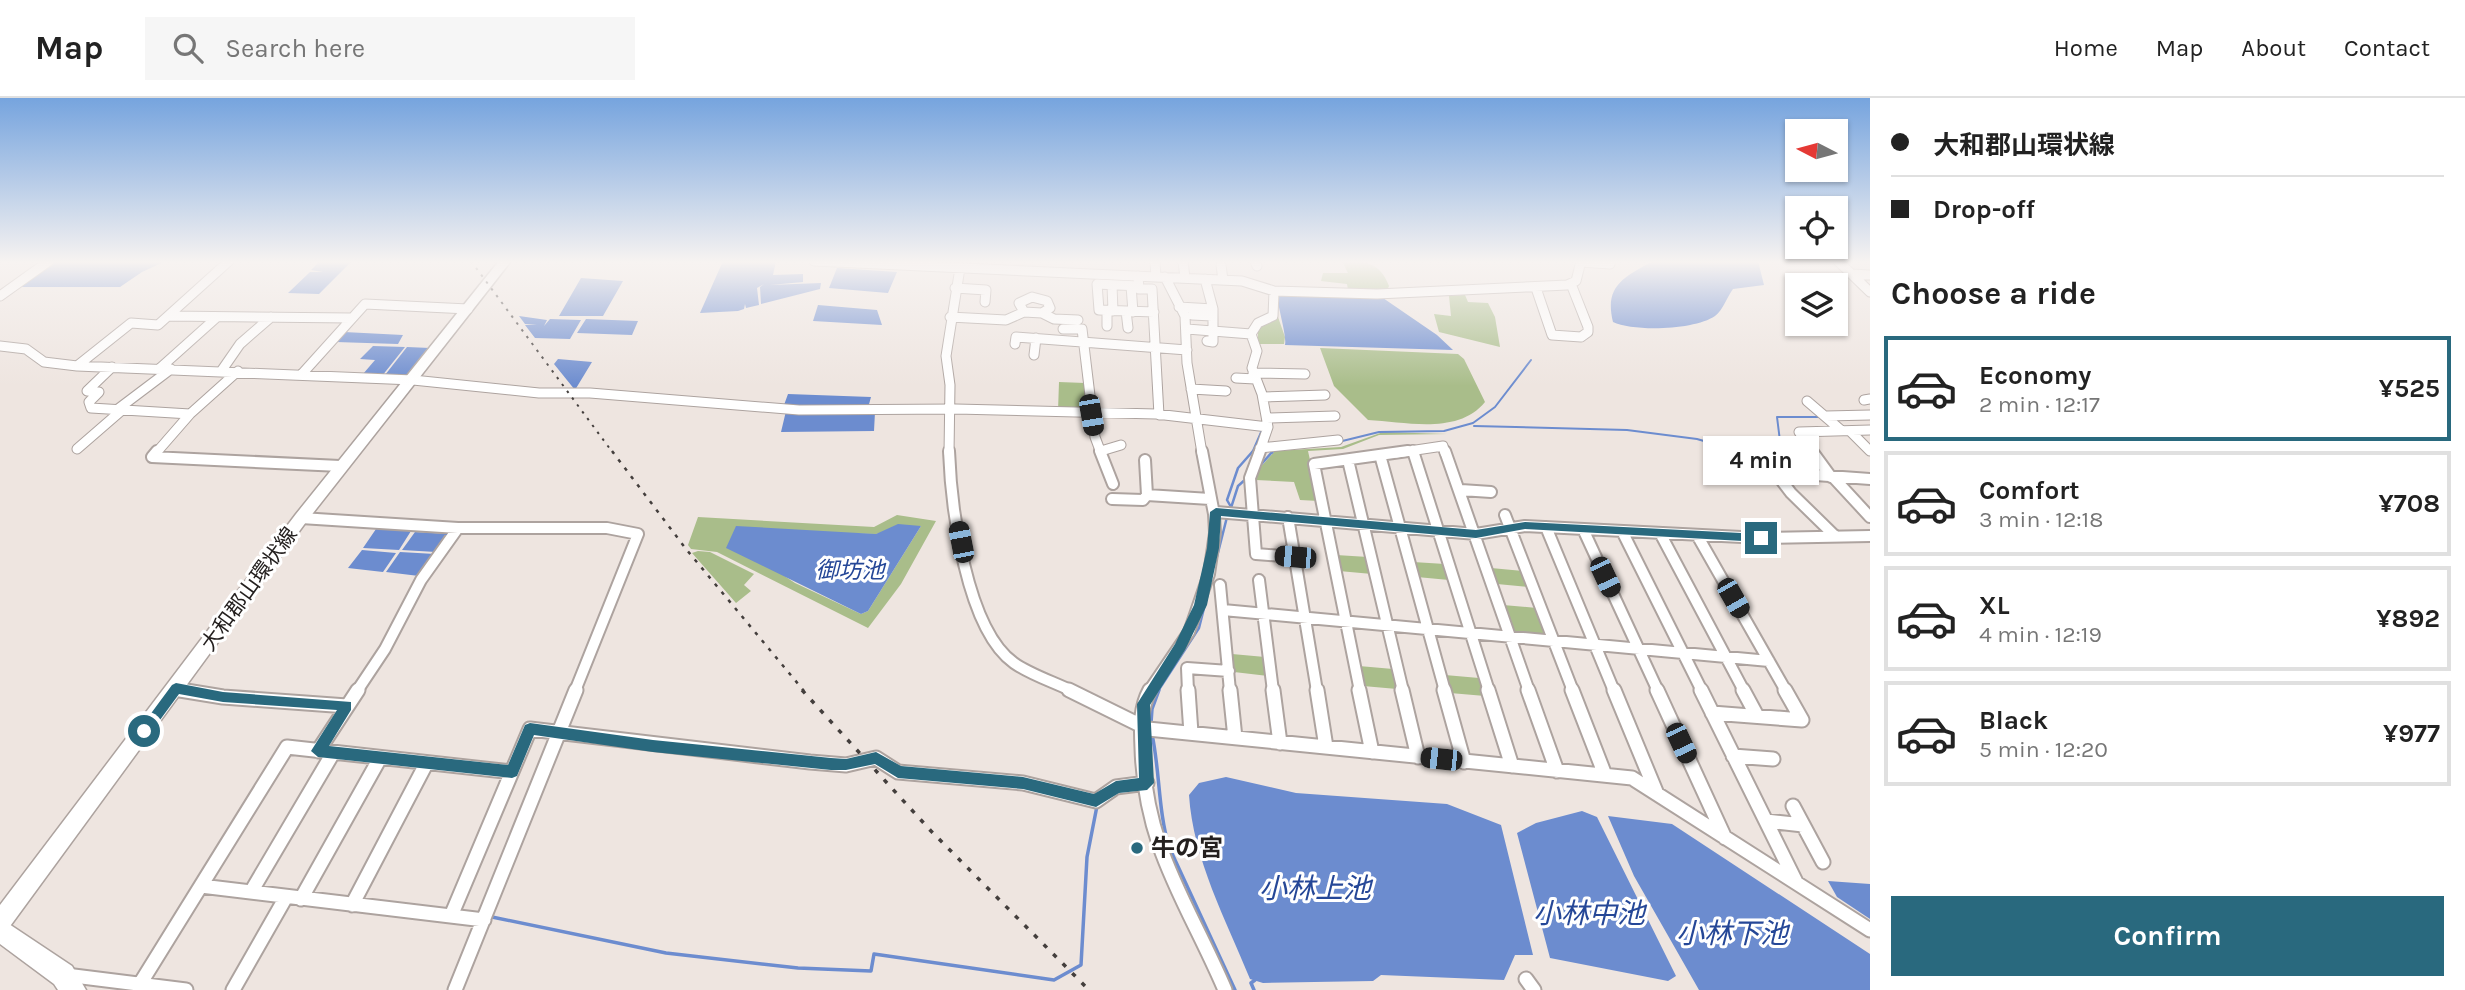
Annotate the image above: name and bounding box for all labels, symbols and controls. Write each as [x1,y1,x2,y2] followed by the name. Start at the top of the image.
[145,17,635,80] search box
[35,29,103,67] text: Map
[169,29,207,67] icon: search
[225,33,365,64] text: Search here
[2054,34,2118,62] text: Home
[2156,34,2203,62] text: Map
[2241,34,2306,62] text: About
[2344,34,2430,62] text: Contact
[1785,119,1848,182] north arrow
[1785,119,1848,336] map controls
[1933,130,2115,161] text: 大和郡山環状線
[1933,194,2035,225] text: Drop-off
[1785,196,1848,259] button: locate
[1785,273,1848,336] button: layers
[1891,275,2096,312] text: Choose a ride
[1895,357,1958,420] icon: car
[1979,360,2091,391] text: Economy
[2379,373,2440,404] text: ¥525
[1979,391,2100,418] text: 2 min · 12:17
[1078,392,1105,438] car
[1703,436,1819,486] callout: 4 min
[1729,447,1793,474] text: 4 min
[1895,472,1958,535] icon: car
[1979,475,2080,506] text: Comfort
[2379,488,2440,519] text: ¥708
[1979,506,2103,533] text: 3 min · 12:18
[947,519,976,565] car
[196,522,302,656] street label: 大和郡山環状線
[1745,522,1777,554] route end
[1274,545,1317,569] car
[1587,554,1624,600] car
[816,557,887,584] water label: 御坊池
[1714,575,1753,621] car
[1895,587,1958,650] icon: car
[1979,590,2010,621] text: XL
[2376,603,2440,634] text: ¥892
[1979,621,2102,648] text: 4 min · 12:19
[1895,702,1958,765] icon: car
[1979,705,2048,736] text: Black
[128,715,160,747] route start
[2383,718,2440,749] text: ¥977
[1663,720,1700,766] car
[1979,736,2108,763] text: 5 min · 12:20
[1420,746,1463,772] car
[1151,834,1223,862] place label: 牛の宮
[1129,840,1145,856] marker: 牛の宮
[1259,872,1374,905] water label: 小林上池
[1891,896,2444,976] button: Confirm
[1533,897,1648,930] water label: 小林中池
[1676,917,1791,950] water label: 小林下池

